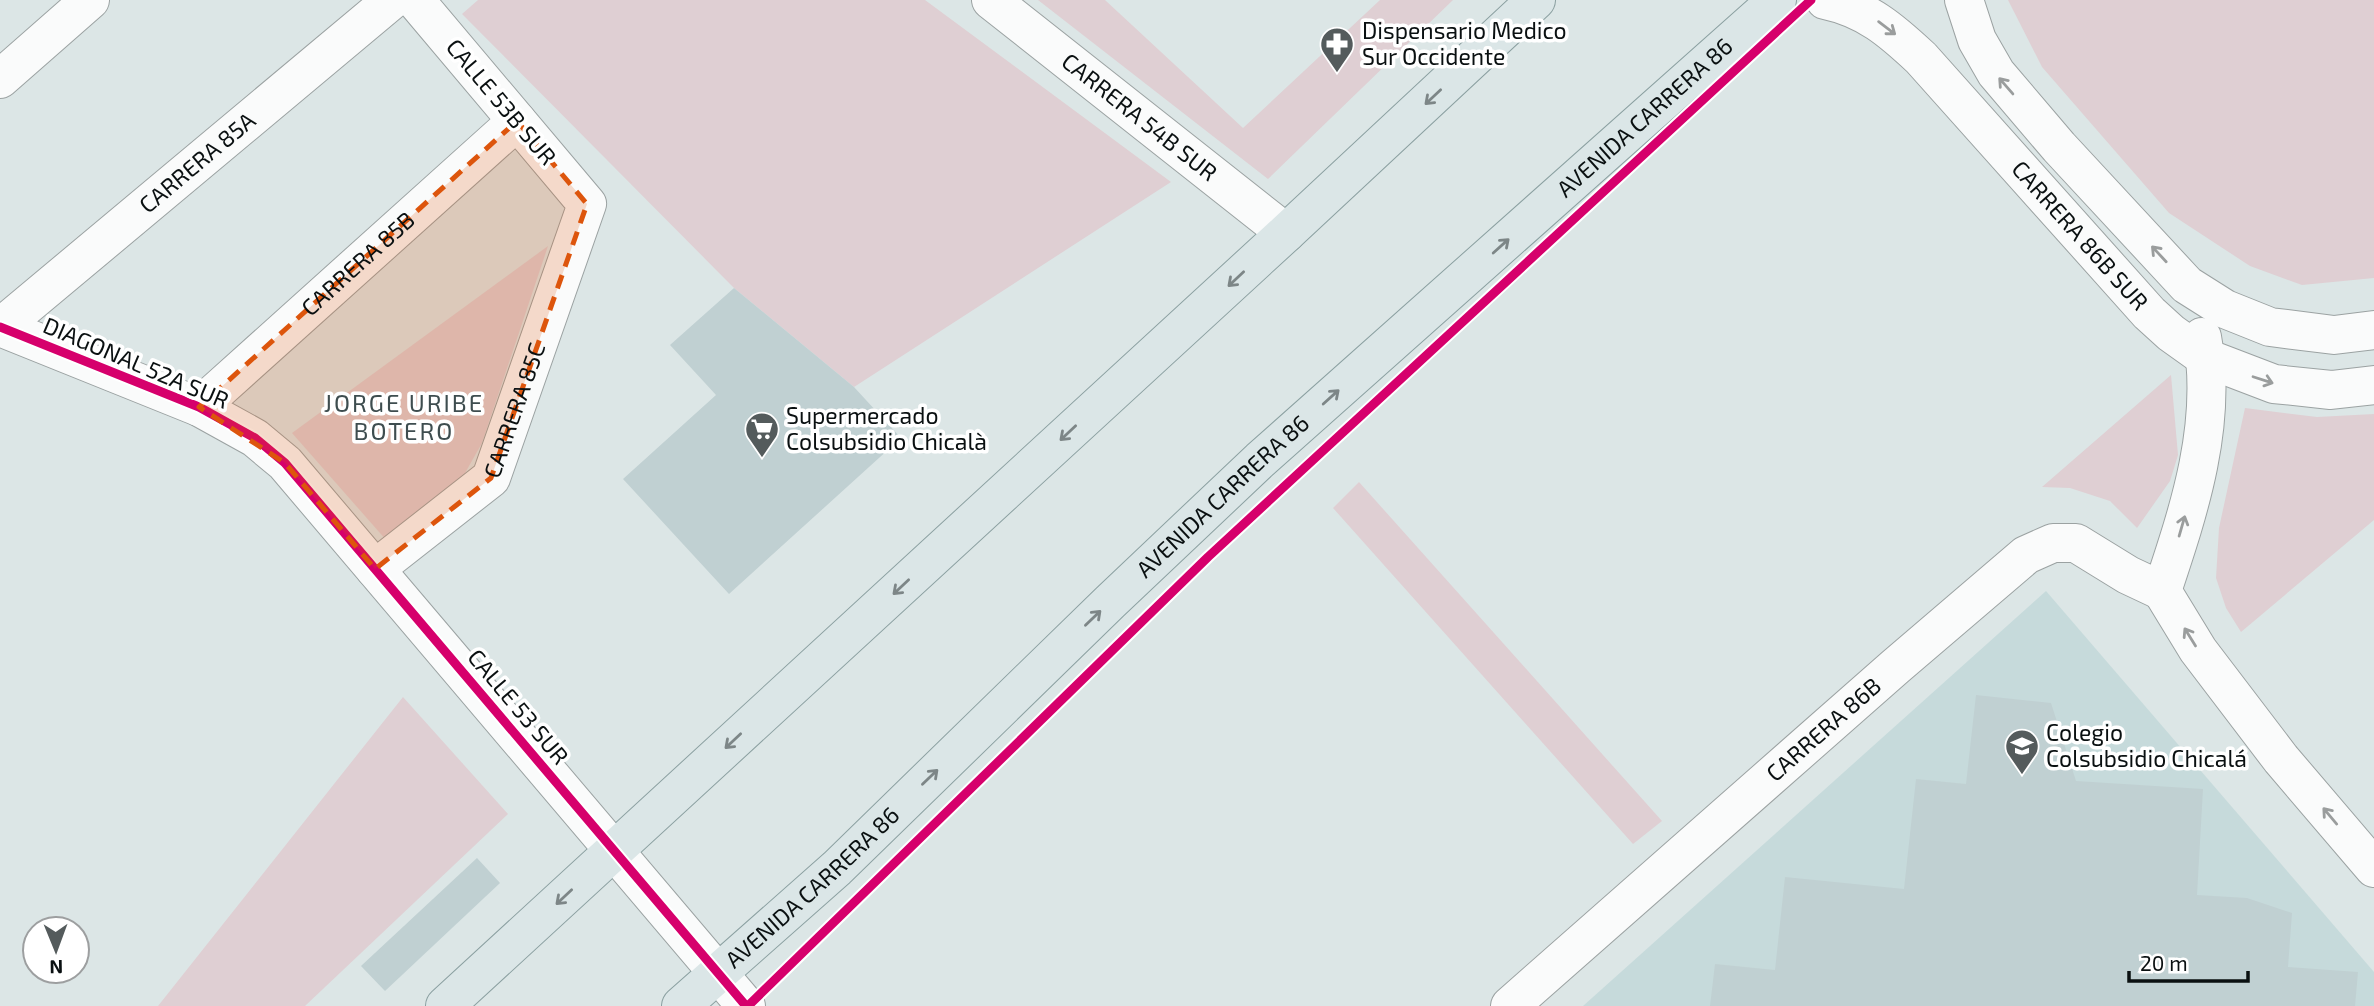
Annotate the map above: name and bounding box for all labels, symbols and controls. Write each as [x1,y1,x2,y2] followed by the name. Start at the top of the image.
[1362,16,1567,70] place label: Dispensario Medico Sur Occidente
[1877,21,1895,36] one-way arrow
[1318,25,1356,74] pharmacy icon: Dispensario Medico Sur Occidente
[1550,31,1738,202] street label: AVENIDA CARRERA 86
[441,33,563,170] street label: CALLE 53B SUR
[1057,46,1223,186] street label: CARRERA 54B SUR
[1998,77,2014,95] one-way arrow
[1425,88,1442,105] one-way arrow
[133,105,261,218] street label: CARRERA 85A
[2006,154,2155,315] street label: CARRERA 86B SUR
[295,205,420,321] street label: CARRERA 85B
[1492,237,1509,254] one-way arrow
[2151,245,2167,263] one-way arrow
[1228,271,1245,288] one-way arrow
[39,310,233,414] street label: DIAGONAL 52A SUR
[477,339,550,481] street label: CARRERA 85C
[2251,375,2273,388] one-way arrow
[324,388,484,445] district label: JORGE URIBE BOTERO
[1322,388,1339,405] one-way arrow
[786,401,987,455] place label: Supermercado Colsubsidio Chicalà
[1130,408,1314,583] street label: AVENIDA CARRERA 86
[743,410,781,459] supermarket icon: Supermercado Colsubsidio Chicalà
[1060,425,1077,442] one-way arrow
[2177,515,2190,537] one-way arrow
[893,579,910,596] one-way arrow
[1084,610,1101,627] one-way arrow
[2183,627,2197,647] one-way arrow
[462,643,575,770] street label: CALLE 53 SUR
[1760,671,1886,787] street label: CARRERA 86B
[2046,718,2247,772] place label: Colegio Colsubsidio Chicalá
[2003,727,2041,776] school or university icon: Colegio Colsubsidio Chicalá
[725,733,742,750] one-way arrow
[921,769,938,786] one-way arrow
[719,800,905,973] street label: AVENIDA CARRERA 86
[2322,808,2338,826] one-way arrow
[555,889,573,905] one-way arrow
[21,915,91,985] north arrow
[2129,940,2248,984] scale bar
[2140,950,2188,975] text: 20 m
[49,956,63,979] text: N

